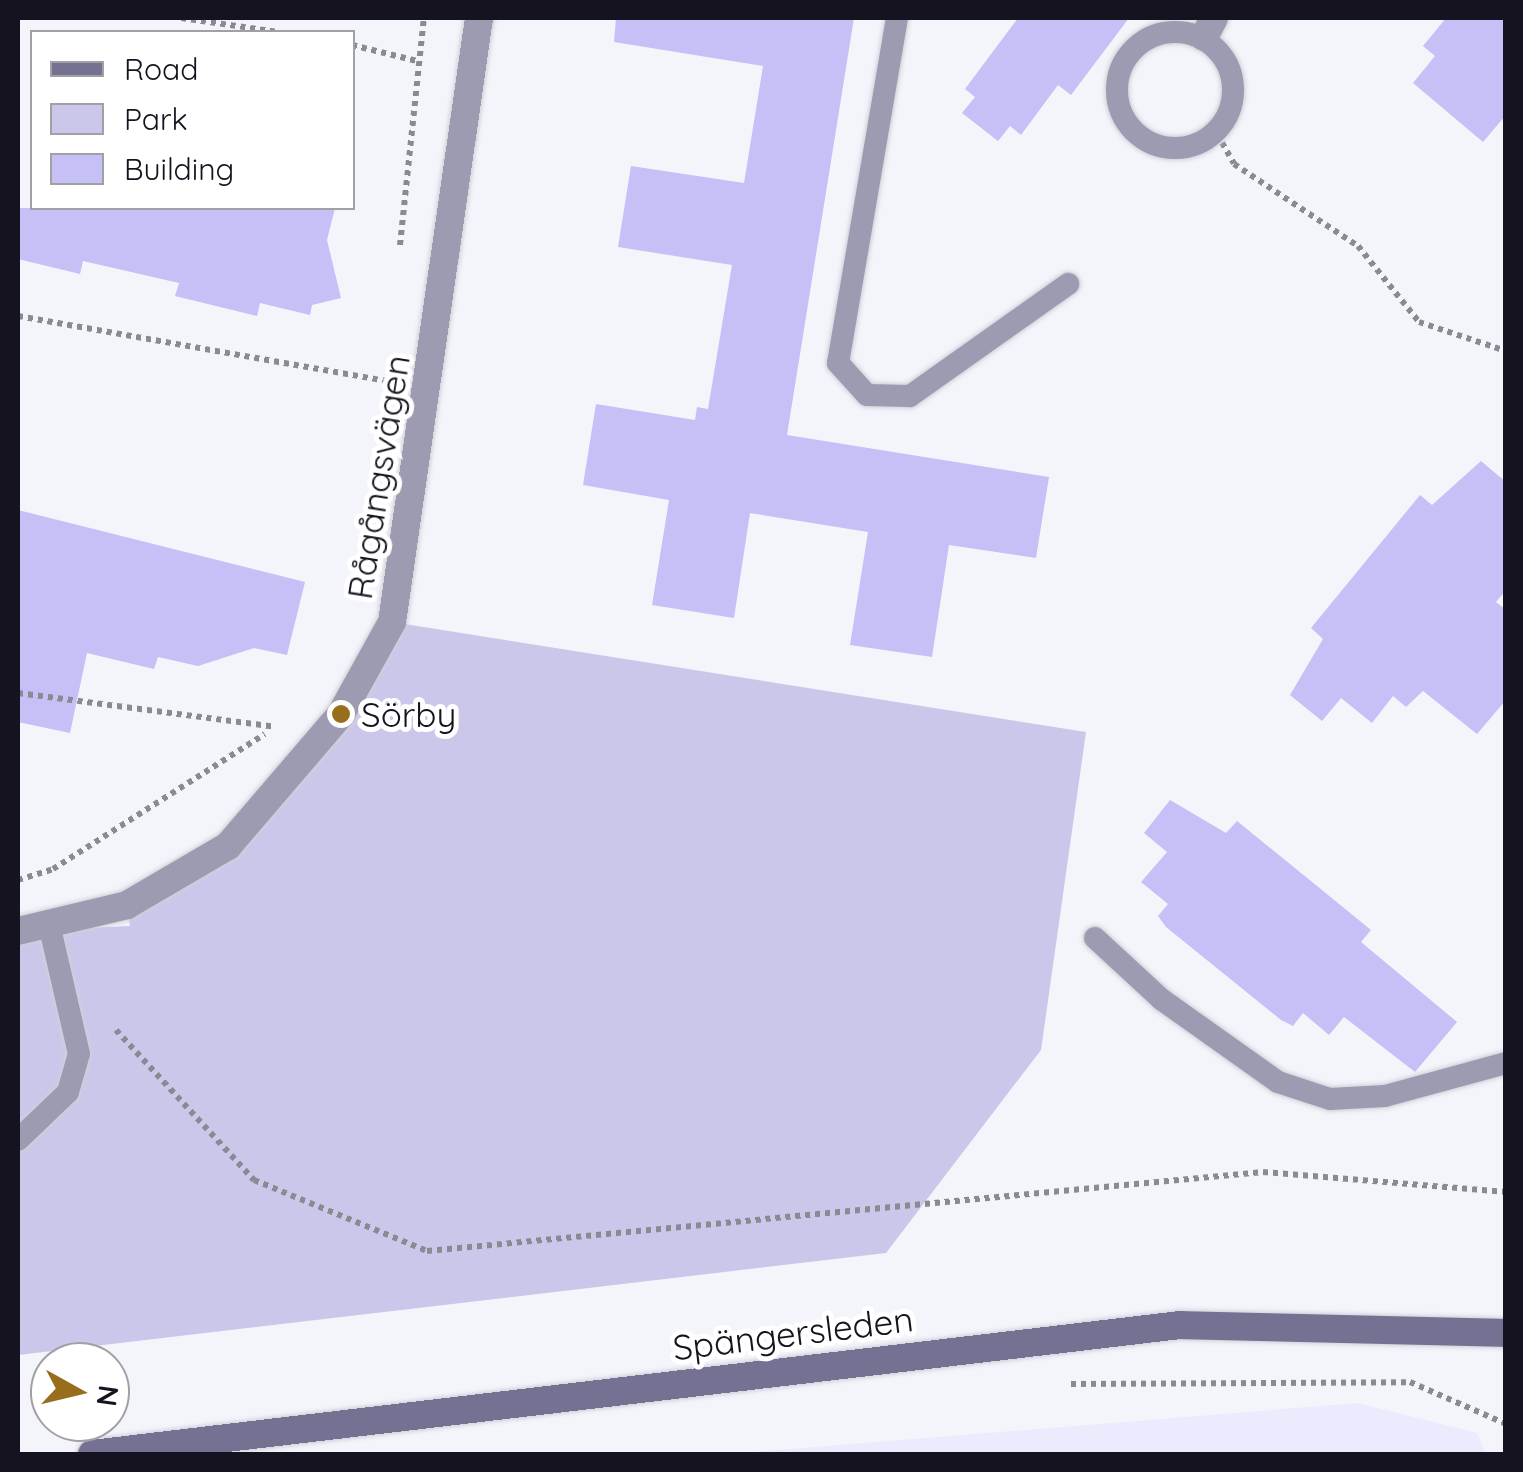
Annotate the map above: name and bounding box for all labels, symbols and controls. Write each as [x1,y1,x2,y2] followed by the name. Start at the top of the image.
[30,30,355,210] legend
[124,50,198,88] text: Road
[124,100,188,138] text: Park
[124,150,234,188] text: Building
[338,352,418,602] street label: Rågångsvägen
[361,693,456,735] place label: Sörby
[330,703,352,725] marker: Sörby
[670,1297,916,1369] street label: Spängersleden
[30,1342,130,1442] north arrow
[89,1383,127,1409] text: N

